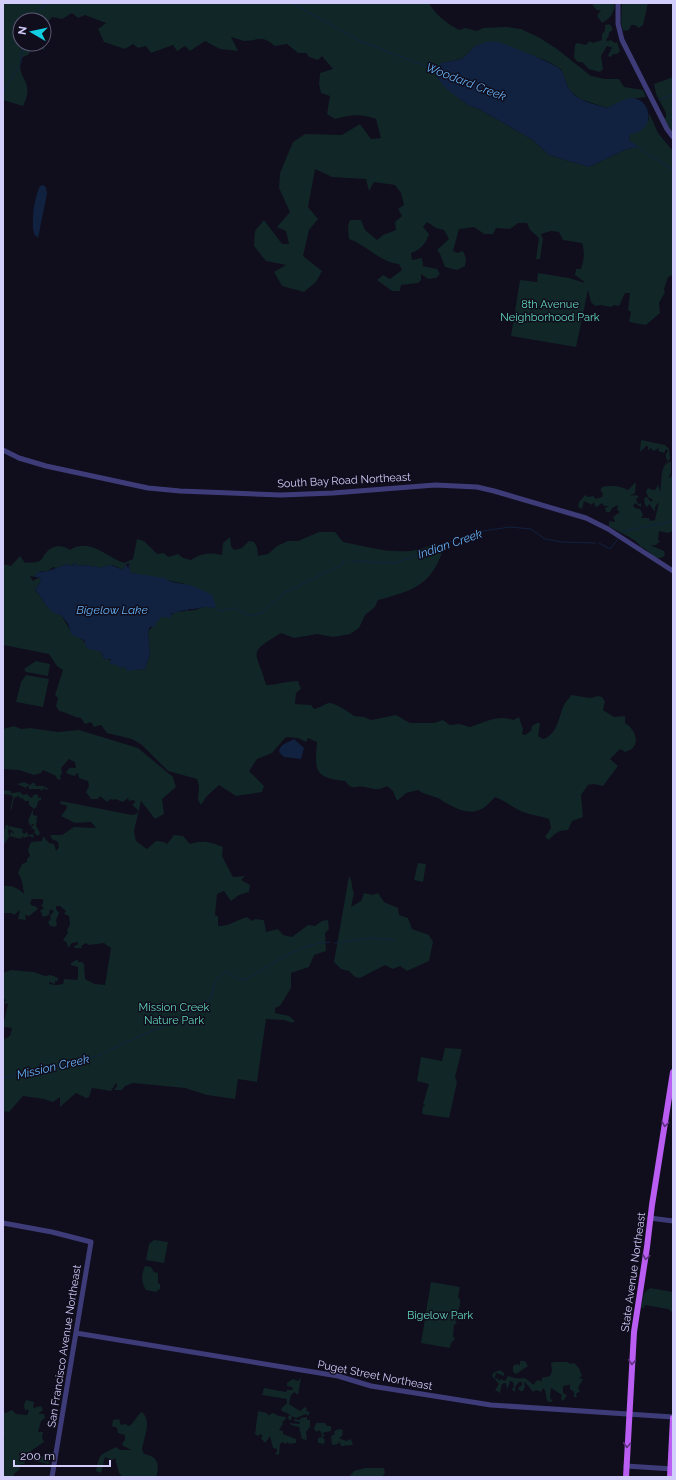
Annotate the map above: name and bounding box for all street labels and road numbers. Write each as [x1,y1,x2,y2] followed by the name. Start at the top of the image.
[277,470,411,490] street label: South Bay Road Northeast
[619,1211,648,1333] street label: State Avenue Northeast
[45,1263,84,1428] street label: San Francisco Avenue Northeast
[316,1358,434,1393] street label: Puget Street Northeast

